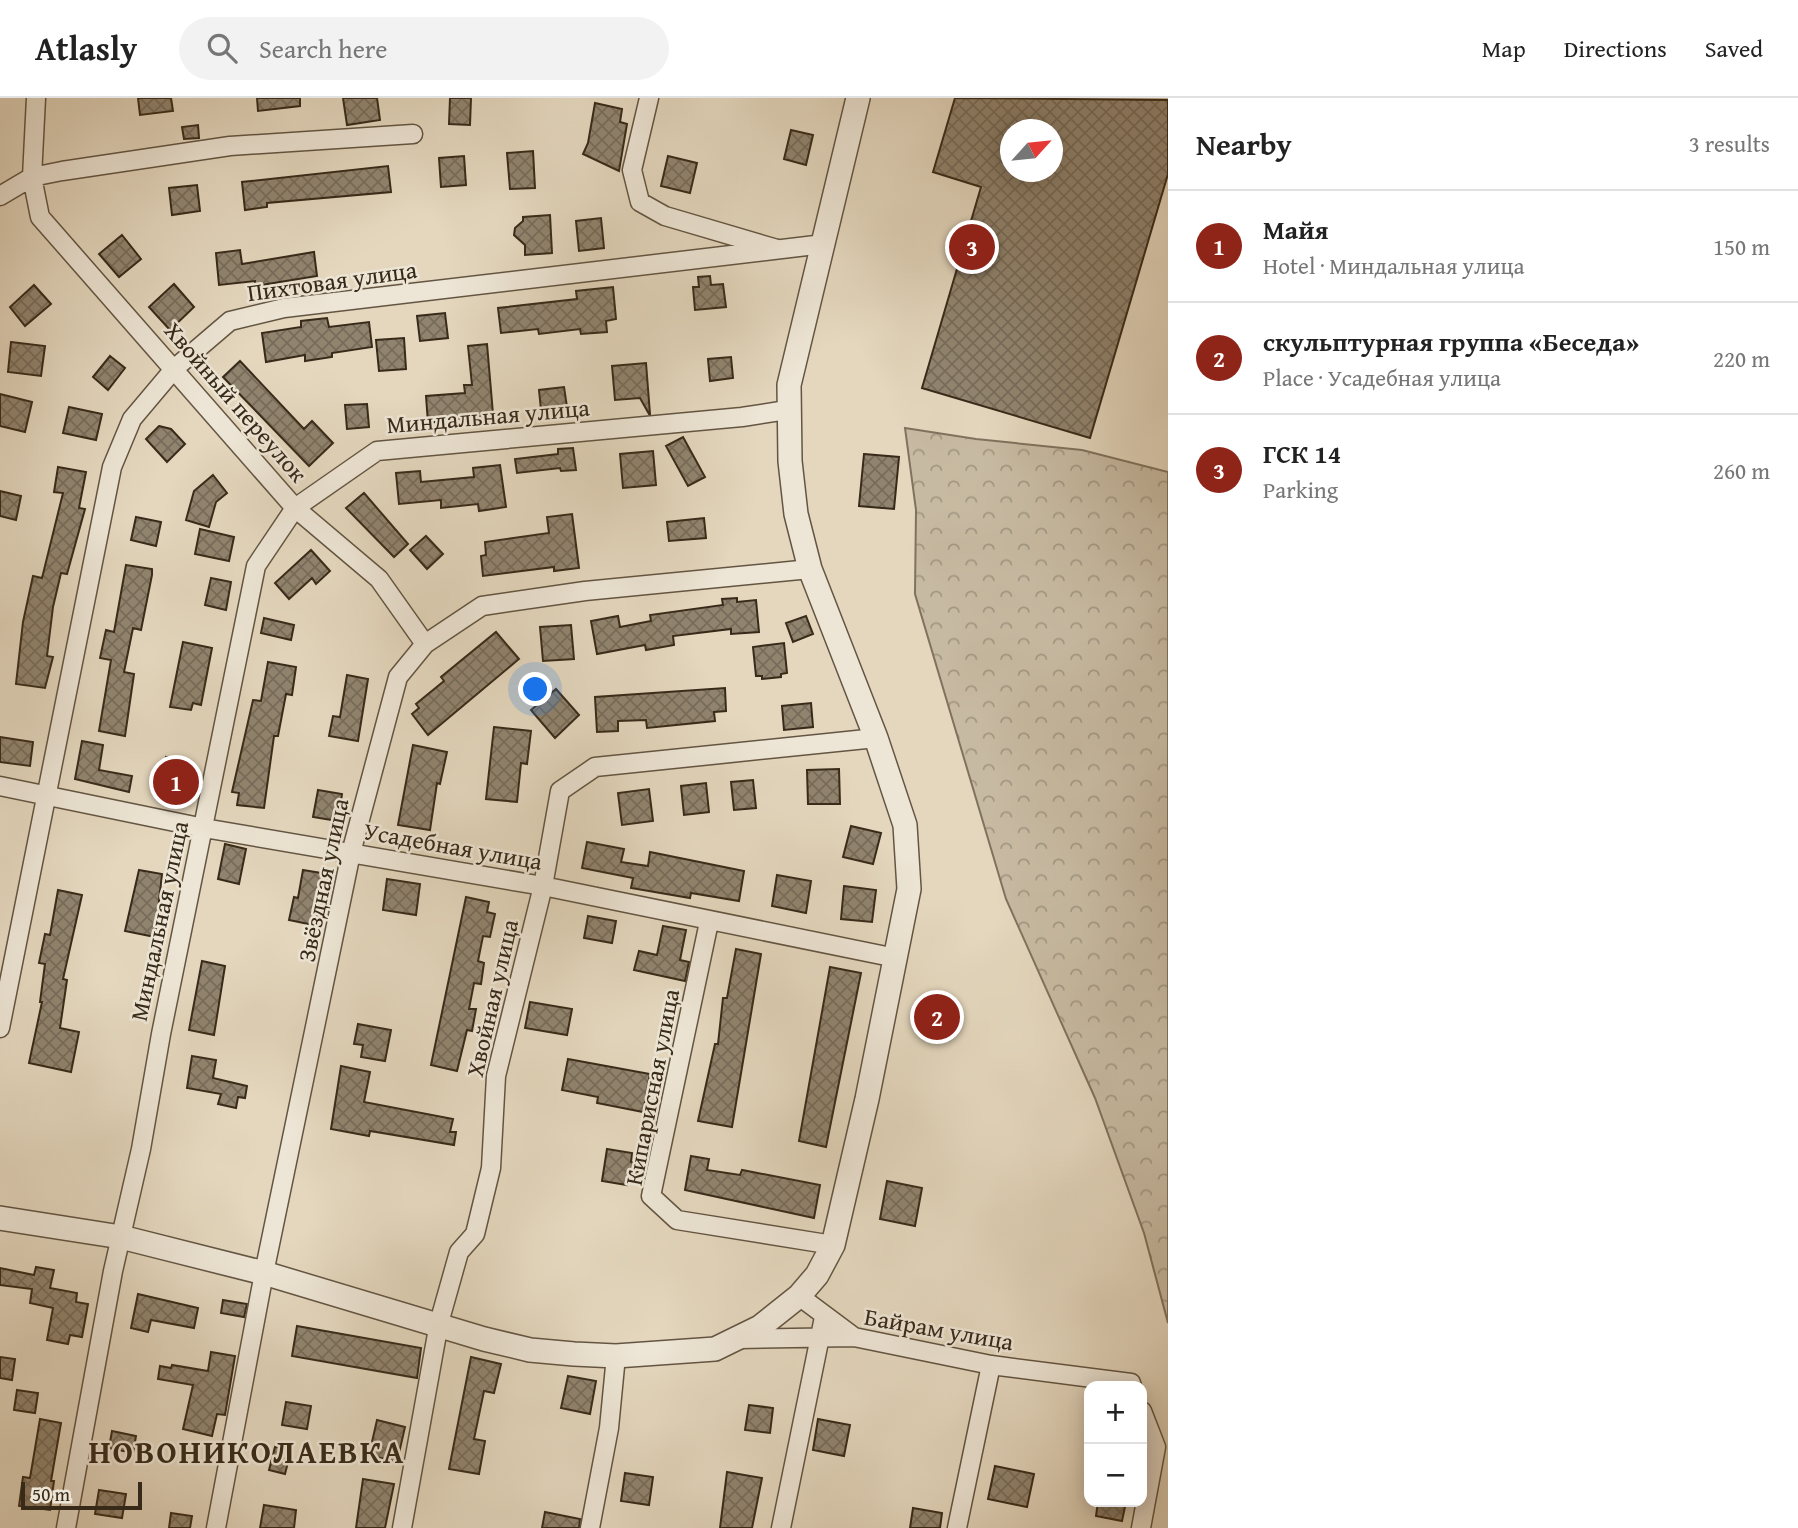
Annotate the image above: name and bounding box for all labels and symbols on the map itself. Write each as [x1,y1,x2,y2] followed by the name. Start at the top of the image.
[1000,119,1063,182] north arrow
[949,221,995,273] pin: 3
[245,252,420,310] street label: Пихтовая улица
[156,314,316,490] street label: Хвойный переулок
[385,390,592,442] street label: Миндальная улица
[518,672,552,706] your location
[153,756,199,808] pin: 1
[289,794,358,965] street label: Звёздная улица
[361,813,546,879] street label: Усадебная улица
[121,817,197,1024] street label: Миндальная улица
[457,915,527,1080] street label: Хвойная улица
[616,985,688,1188] street label: Кипарисная улица
[914,991,960,1043] pin: 2
[862,1299,1017,1359] street label: Байрам улица
[88,1428,406,1475] district label: НОВОНИКОЛАЕВКА
[21,1479,142,1511] scale bar

